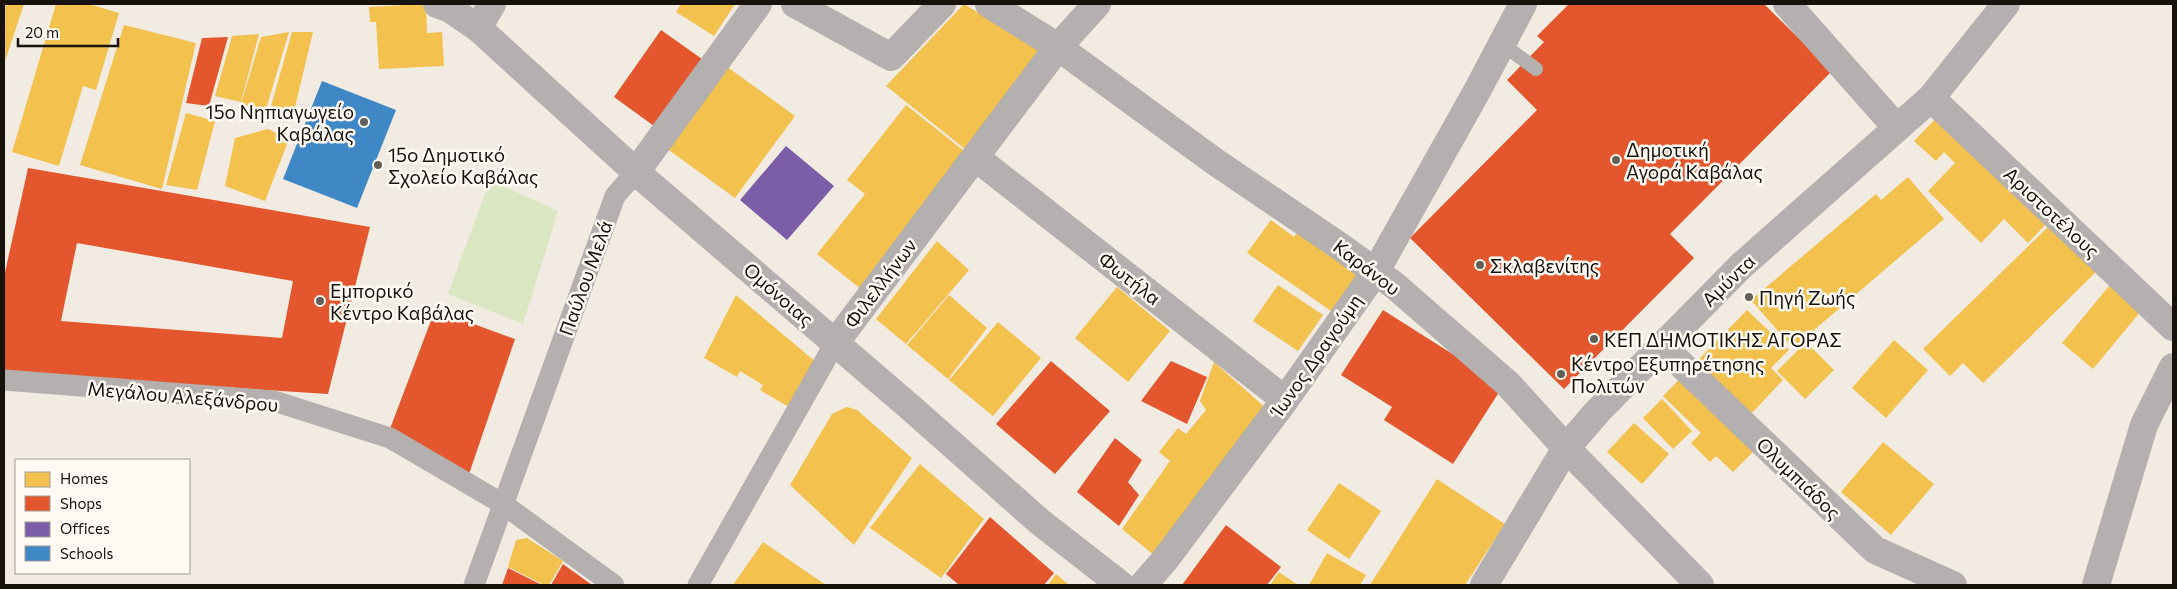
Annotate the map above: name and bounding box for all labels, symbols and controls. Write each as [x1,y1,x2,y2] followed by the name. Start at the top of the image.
[18,15,118,47] scale bar
[25,23,59,41] text: 20 m
[206,100,354,145] place label: 15ο Νηπιαγωγείο Καβάλας
[358,116,370,128] marker: 15ο Νηπιαγωγείο Καβάλας
[1626,138,1763,183] place label: Δημοτική Αγορά Καβάλας
[388,143,538,188] place label: 15ο Δημοτικό Σχολείο Καβάλας
[1610,154,1622,166] marker: Δημοτική Αγορά Καβάλας
[372,159,384,171] marker: 15ο Δημοτικό Σχολείο Καβάλας
[1999,162,2105,262] street label: Αριστοτέλους
[554,217,616,339] street label: Παύλου Μελά
[839,234,921,332] street label: Φιλελλήνων
[1329,234,1405,300] street label: Καράνου
[1095,247,1165,309] street label: Φωτήλα
[1697,249,1759,311] street label: Αμύντα
[1490,254,1599,277] place label: Σκλαβενίτης
[739,257,819,331] street label: Ομόνοιας
[1474,259,1486,271] marker: Σκλαβενίτης
[330,279,474,324] place label: Εμπορικό Κέντρο Καβάλας
[1759,286,1855,309] place label: Πηγή Ζωής
[1264,290,1367,422] street label: Ίωνος Δραγούμη
[1743,291,1755,303] marker: Πηγή Ζωής
[314,295,326,307] marker: Εμπορικό Κέντρο Καβάλας
[1604,328,1842,351] place label: ΚΕΠ ΔΗΜΟΤΙΚΗΣ ΑΓΟΡΑΣ
[1588,333,1600,345] marker: ΚΕΠ ΔΗΜΟΤΙΚΗΣ ΑΓΟΡΑΣ
[1571,352,1764,397] place label: Κέντρο Εξυπηρέτησης Πολιτών
[1555,368,1567,380] marker: Κέντρο Εξυπηρέτησης Πολιτών
[87,376,279,416] street label: Μεγάλου Αλεξάνδρου
[1752,432,1846,524] street label: Ολυμπιάδος
[15,459,190,574] legend
[60,469,108,487] text: Homes
[60,494,102,512] text: Shops
[60,519,110,537] text: Offices
[60,544,114,562] text: Schools

